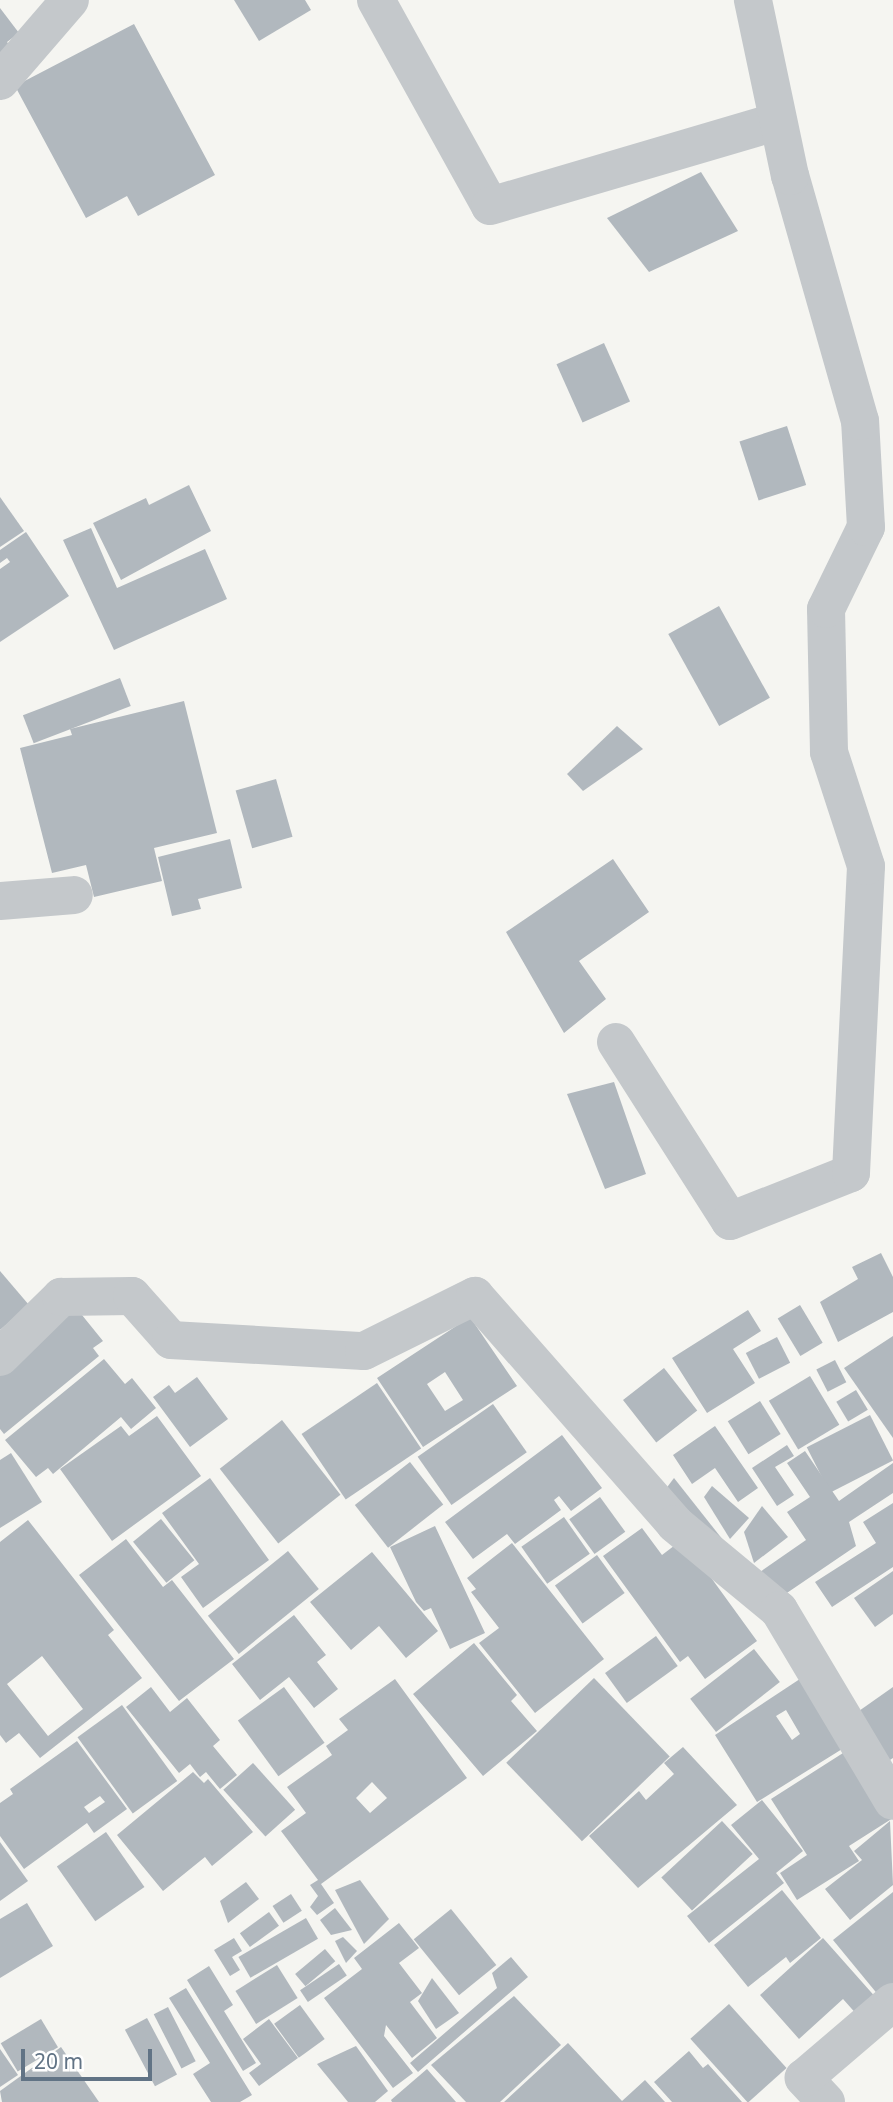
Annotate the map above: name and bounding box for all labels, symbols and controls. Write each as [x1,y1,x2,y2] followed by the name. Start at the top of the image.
[24,2036,156,2080] scale bar
[34,2047,83,2075] text: 20 m

